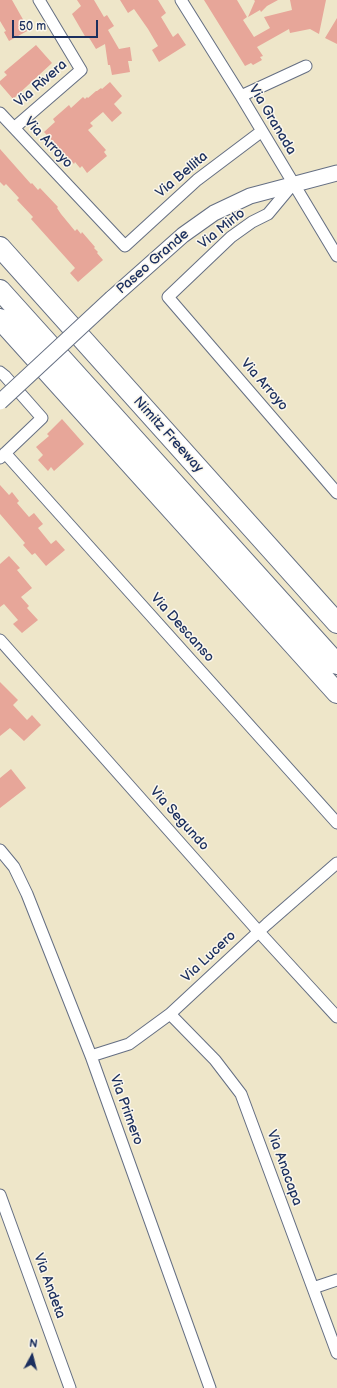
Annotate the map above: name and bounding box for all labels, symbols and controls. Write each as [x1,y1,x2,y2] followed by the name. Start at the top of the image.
[14,12,100,38] scale bar
[19,19,46,34] text: 50 m
[11,57,71,111] street label: Via Rivera
[245,82,299,158] street label: Via Granada
[20,114,76,172] street label: Via Arroyo
[153,148,211,202] street label: Via Bellita
[195,205,249,253] street label: Via Mirlo
[113,226,193,298] street label: Paseo Grande
[237,355,291,415] street label: Via Arroyo
[129,393,207,477] street label: Nimitz Freeway
[147,590,217,666] street label: Via Descanso
[146,784,212,854] street label: Via Segundo
[178,928,240,986] street label: Via Lucero
[106,1073,146,1147] street label: Via Primero
[263,1128,305,1208] street label: Via Anacapa
[29,1251,69,1321] street label: Via Andeta
[12,1336,52,1376] north arrow
[29,1337,38,1351] text: N

